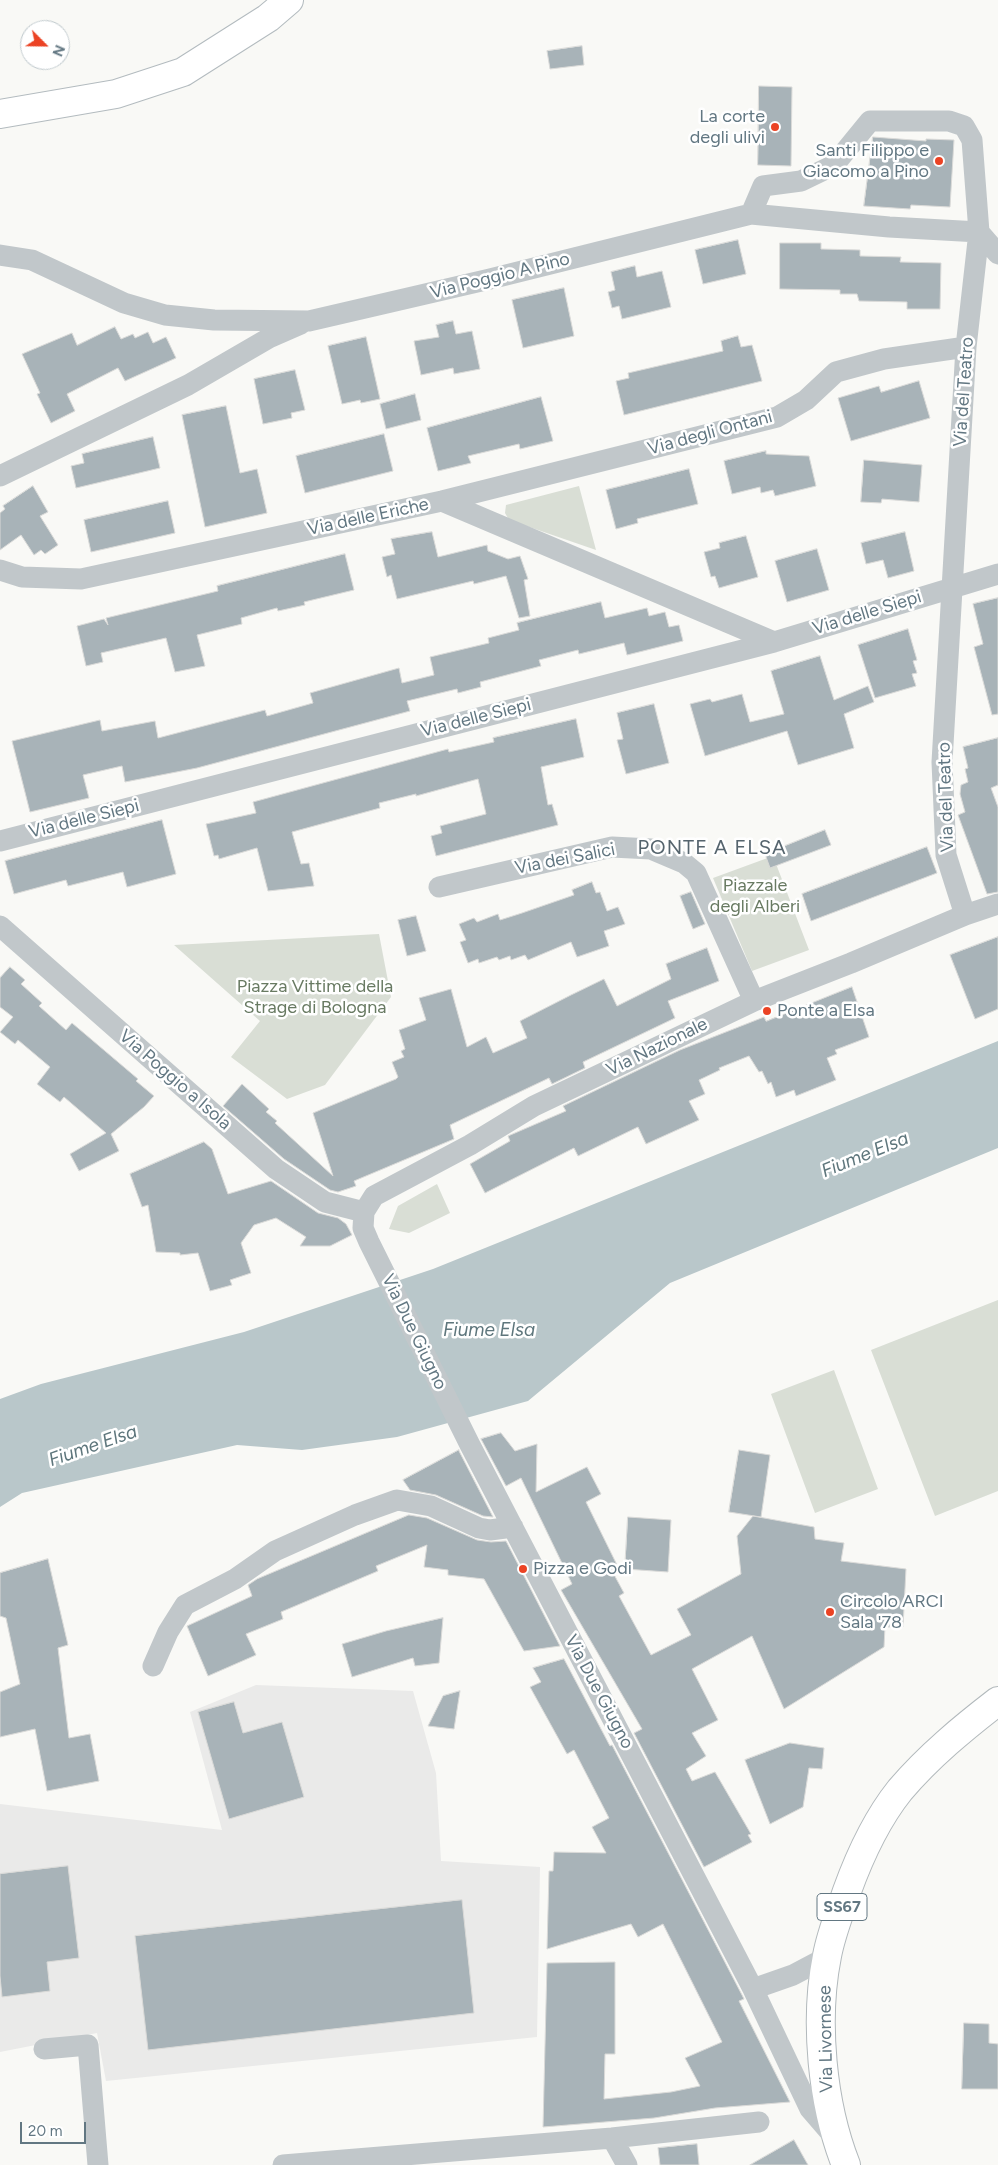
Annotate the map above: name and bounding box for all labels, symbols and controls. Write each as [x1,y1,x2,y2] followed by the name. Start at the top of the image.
[20,20,70,70] north arrow
[48,42,68,59] text: N
[690,106,765,148] place label: La corte degli ulivi
[769,121,781,133] marker: La corte degli ulivi
[803,140,929,182] place label: Santi Filippo e Giacomo a Pino
[933,155,945,167] marker: Santi Filippo e Giacomo a Pino
[428,248,572,304] street label: Via Poggio A Pino
[949,336,979,448] street label: Via del Teatro
[645,406,775,460] street label: Via degli Ontani
[305,494,431,540] street label: Via delle Eriche
[810,586,924,640] street label: Via delle Siepi
[419,694,533,742] street label: Via delle Siepi
[933,742,959,852] street label: Via del Teatro
[27,795,141,843] street label: Via delle Siepi
[636,836,788,860] district label: PONTE A ELSA
[513,839,617,879] street label: Via dei Salici
[710,875,800,918] park label: Piazzale degli Alberi
[237,976,393,1019] park label: Piazza Vittime della Strage di Bologna
[777,1000,875,1022] place label: Ponte a Elsa
[761,1005,773,1017] marker: Ponte a Elsa
[603,1013,711,1081] street label: Via Nazionale
[114,1025,236,1135] street label: Via Poggio a Isola
[818,1127,912,1183] water label: Fiume Elsa
[377,1271,451,1393] street label: Via Due Giugno
[443,1319,535,1341] water label: Fiume Elsa
[46,1420,140,1472] water label: Fiume Elsa
[533,1558,632,1580] place label: Pizza e Godi
[517,1563,529,1575] marker: Pizza e Godi
[840,1591,944,1634] place label: Circolo ARCI Sala '78
[824,1606,836,1618] marker: Circolo ARCI Sala '78
[560,1631,638,1753] street label: Via Due Giugno
[817,1894,867,1920] road number: SS67
[814,1985,838,2093] street label: Via Livornese
[22,2112,89,2144] scale bar
[28,2122,62,2140] text: 20 m

